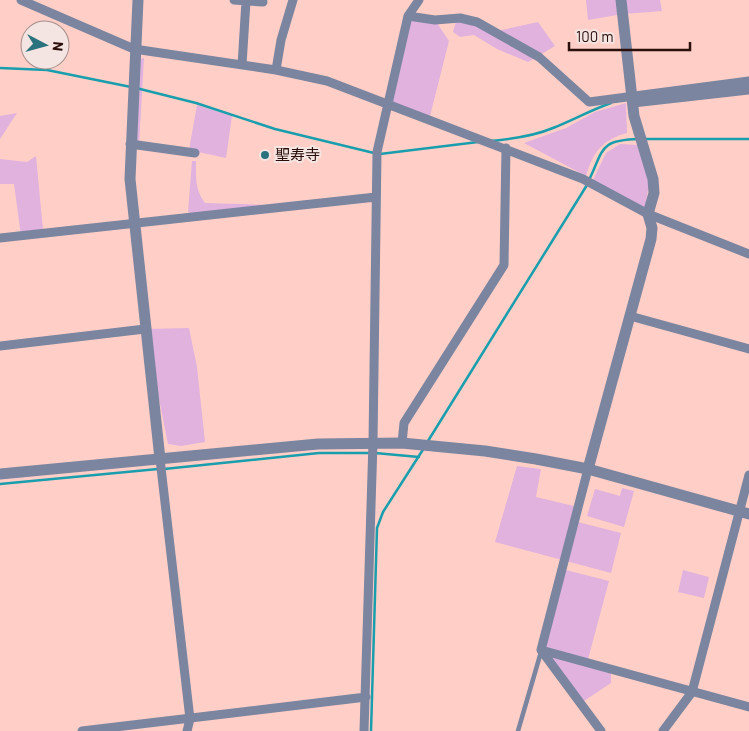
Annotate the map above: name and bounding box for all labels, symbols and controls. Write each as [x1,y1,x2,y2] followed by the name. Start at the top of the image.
[20,20,70,70] north arrow
[569,20,690,52] scale bar
[576,27,614,45] text: 100 m
[49,41,67,52] text: N
[275,145,320,163] place label: 聖寿寺
[259,149,271,161] marker: 聖寿寺

